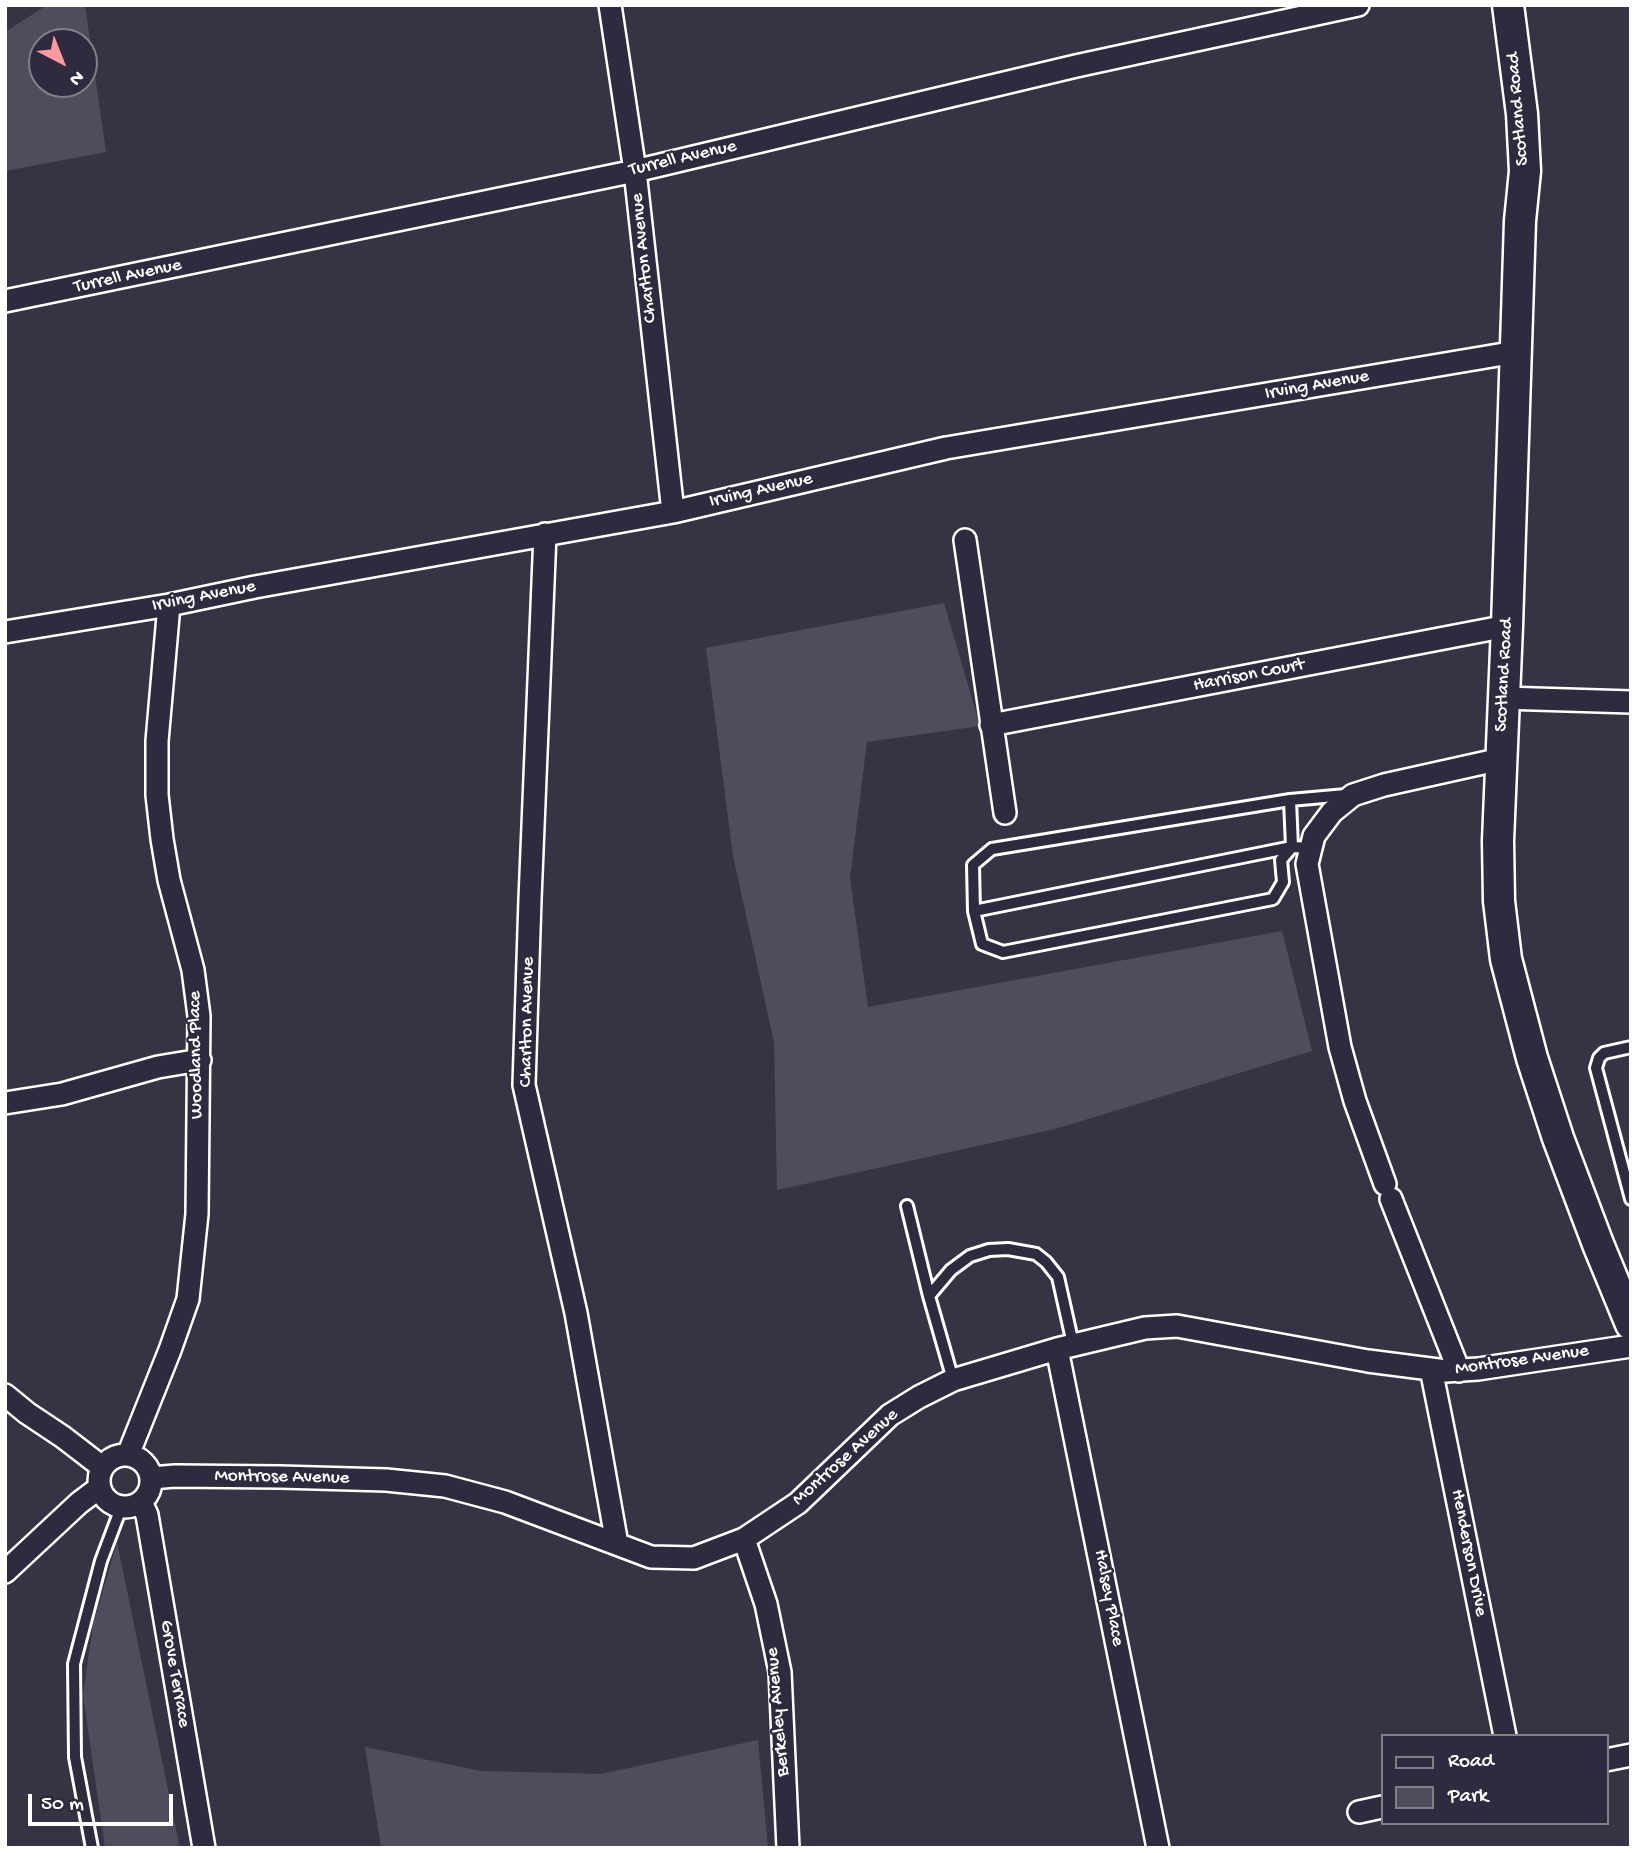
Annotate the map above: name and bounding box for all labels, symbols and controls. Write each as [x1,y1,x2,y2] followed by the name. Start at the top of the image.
[28,28,98,98] north arrow
[1503,51,1535,167] street label: Scotland Road
[64,65,88,90] text: N
[627,136,739,182] street label: Turrell Avenue
[627,192,663,324] street label: Charlton Avenue
[72,254,184,300] street label: Turrell Avenue
[1263,366,1371,406] street label: Irving Avenue
[707,468,815,514] street label: Irving Avenue
[150,576,258,618] street label: Irving Avenue
[1491,618,1519,732] street label: Scotland Road
[1191,654,1307,698] street label: Harrison Court
[515,957,541,1087] street label: Charlton Avenue
[184,991,210,1119] street label: Woodland Place
[1454,1340,1590,1382] street label: Montrose Avenue
[788,1404,904,1512] street label: Montrose Avenue
[214,1465,350,1491] street label: Montrose Avenue
[1444,1487,1492,1619] street label: Henderson Drive
[1087,1548,1129,1648] street label: Halsey Place
[153,1619,195,1729] street label: Grove Terrace
[762,1647,796,1777] street label: Berkeley Avenue
[1380,1734,1608,1825] legend
[1448,1750,1494,1775] text: Road
[32,1780,177,1824] scale bar
[1448,1785,1488,1810] text: Park
[41,1793,84,1818] text: 50 m

